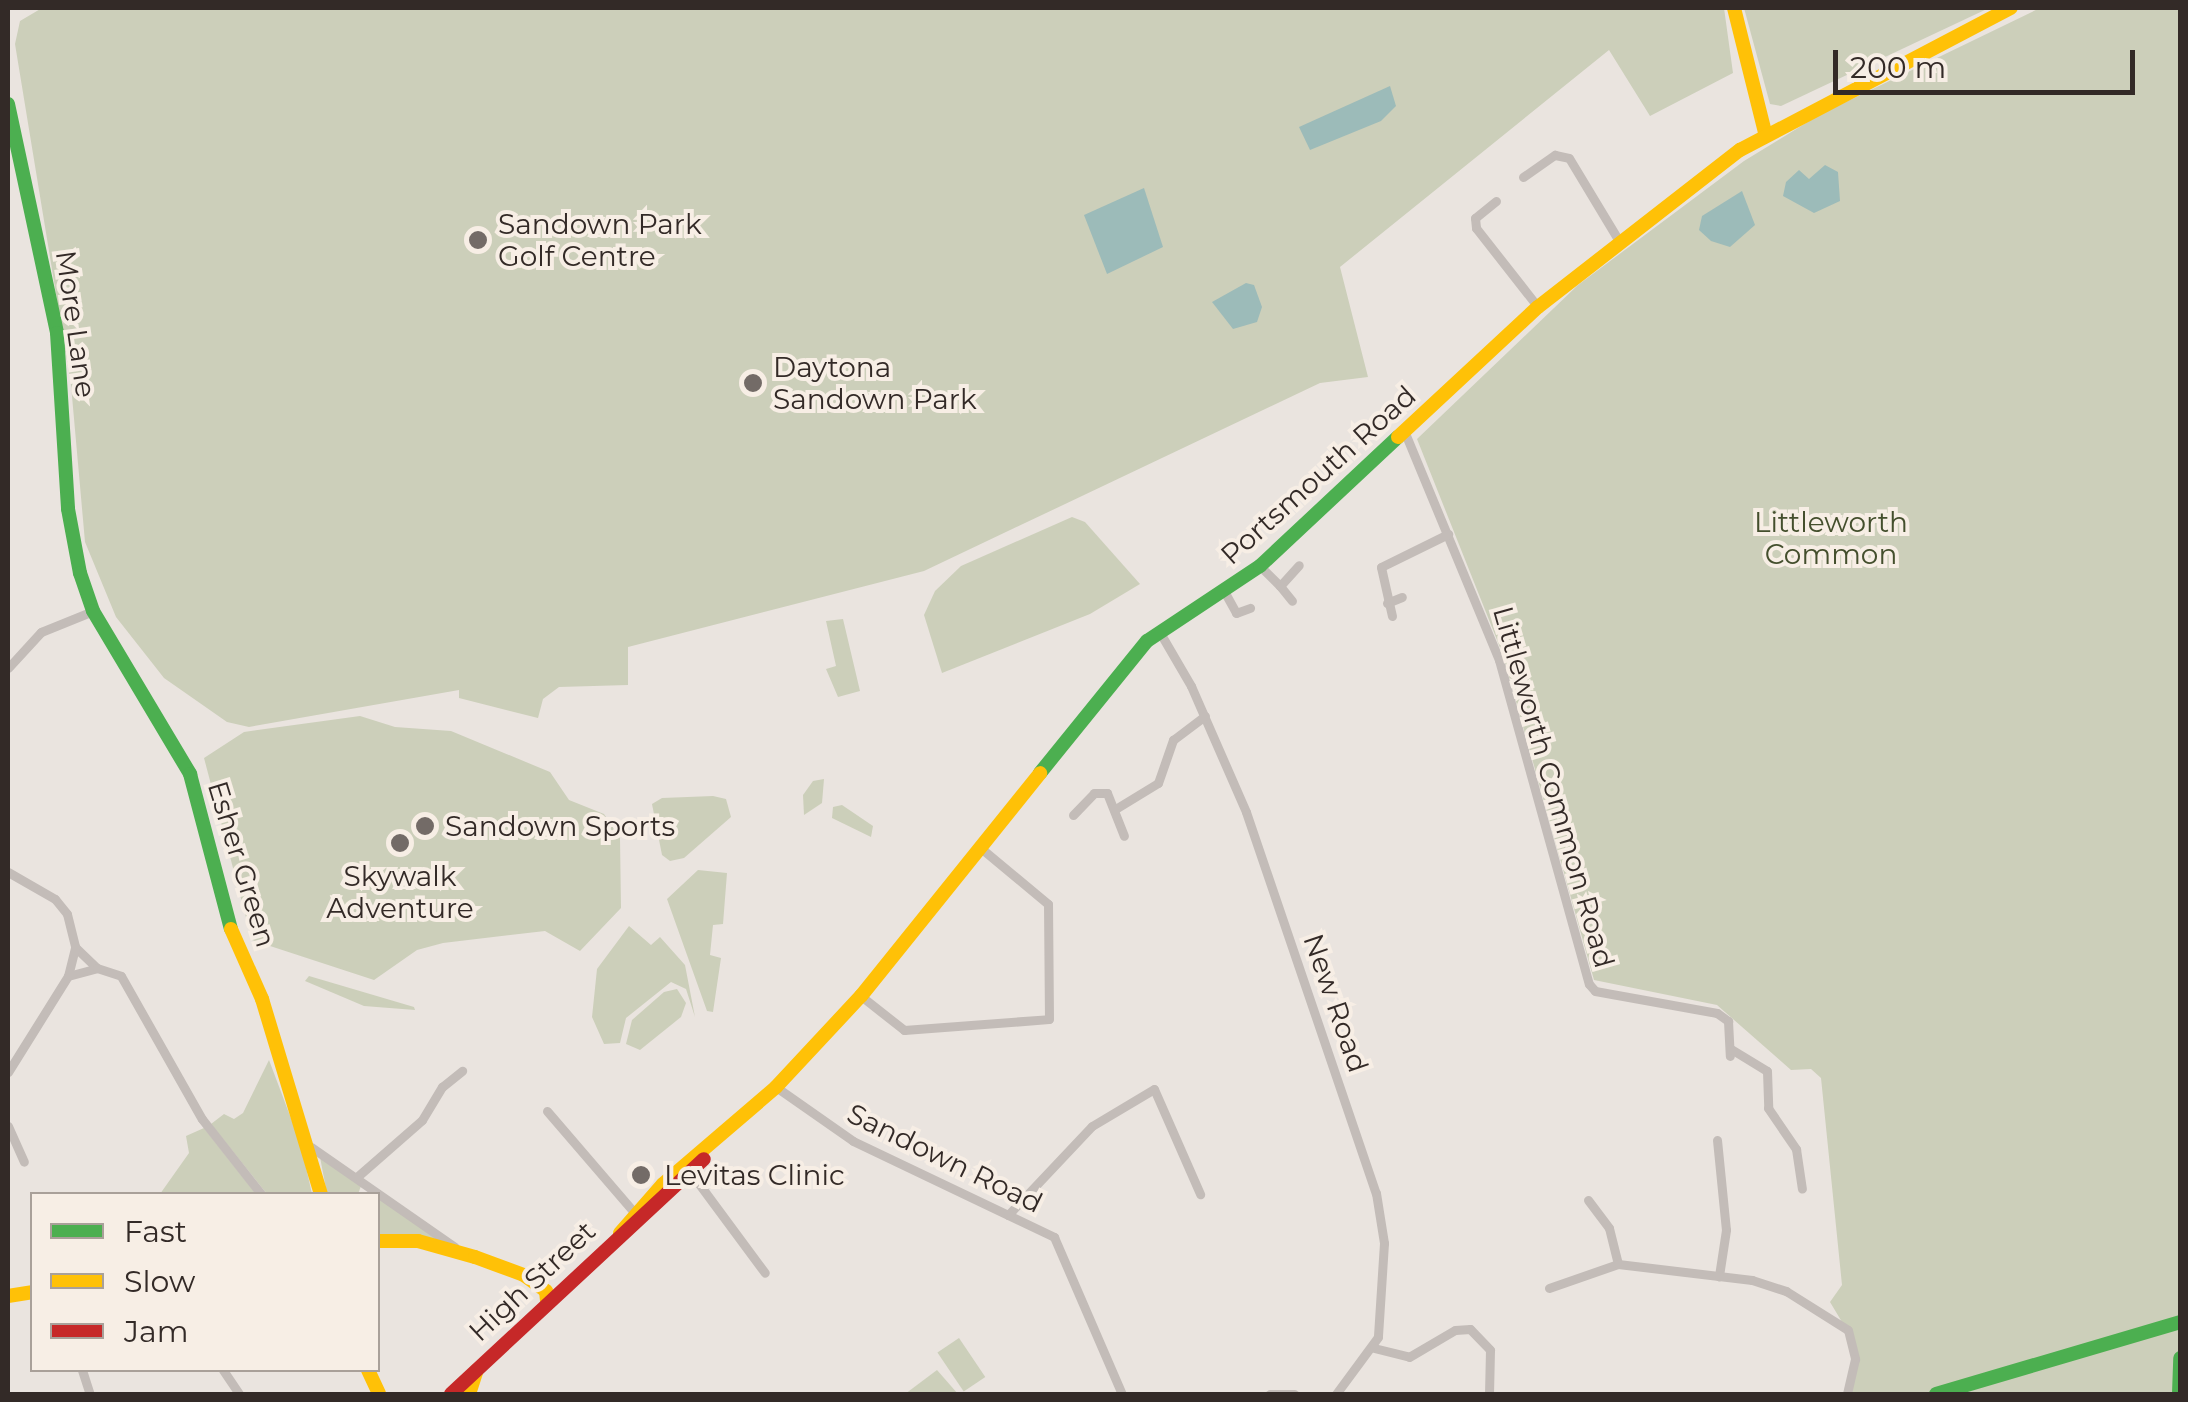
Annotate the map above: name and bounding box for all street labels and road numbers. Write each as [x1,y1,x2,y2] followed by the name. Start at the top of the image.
[49,248,103,400] street label: More Lane
[1214,379,1422,571] street label: Portsmouth Road
[1486,602,1622,972] street label: Littleworth Common Road
[201,777,283,951] street label: Esher Green
[1297,929,1375,1077] street label: New Road
[842,1096,1048,1220] street label: Sandown Road
[462,1214,602,1348] street label: High Street

